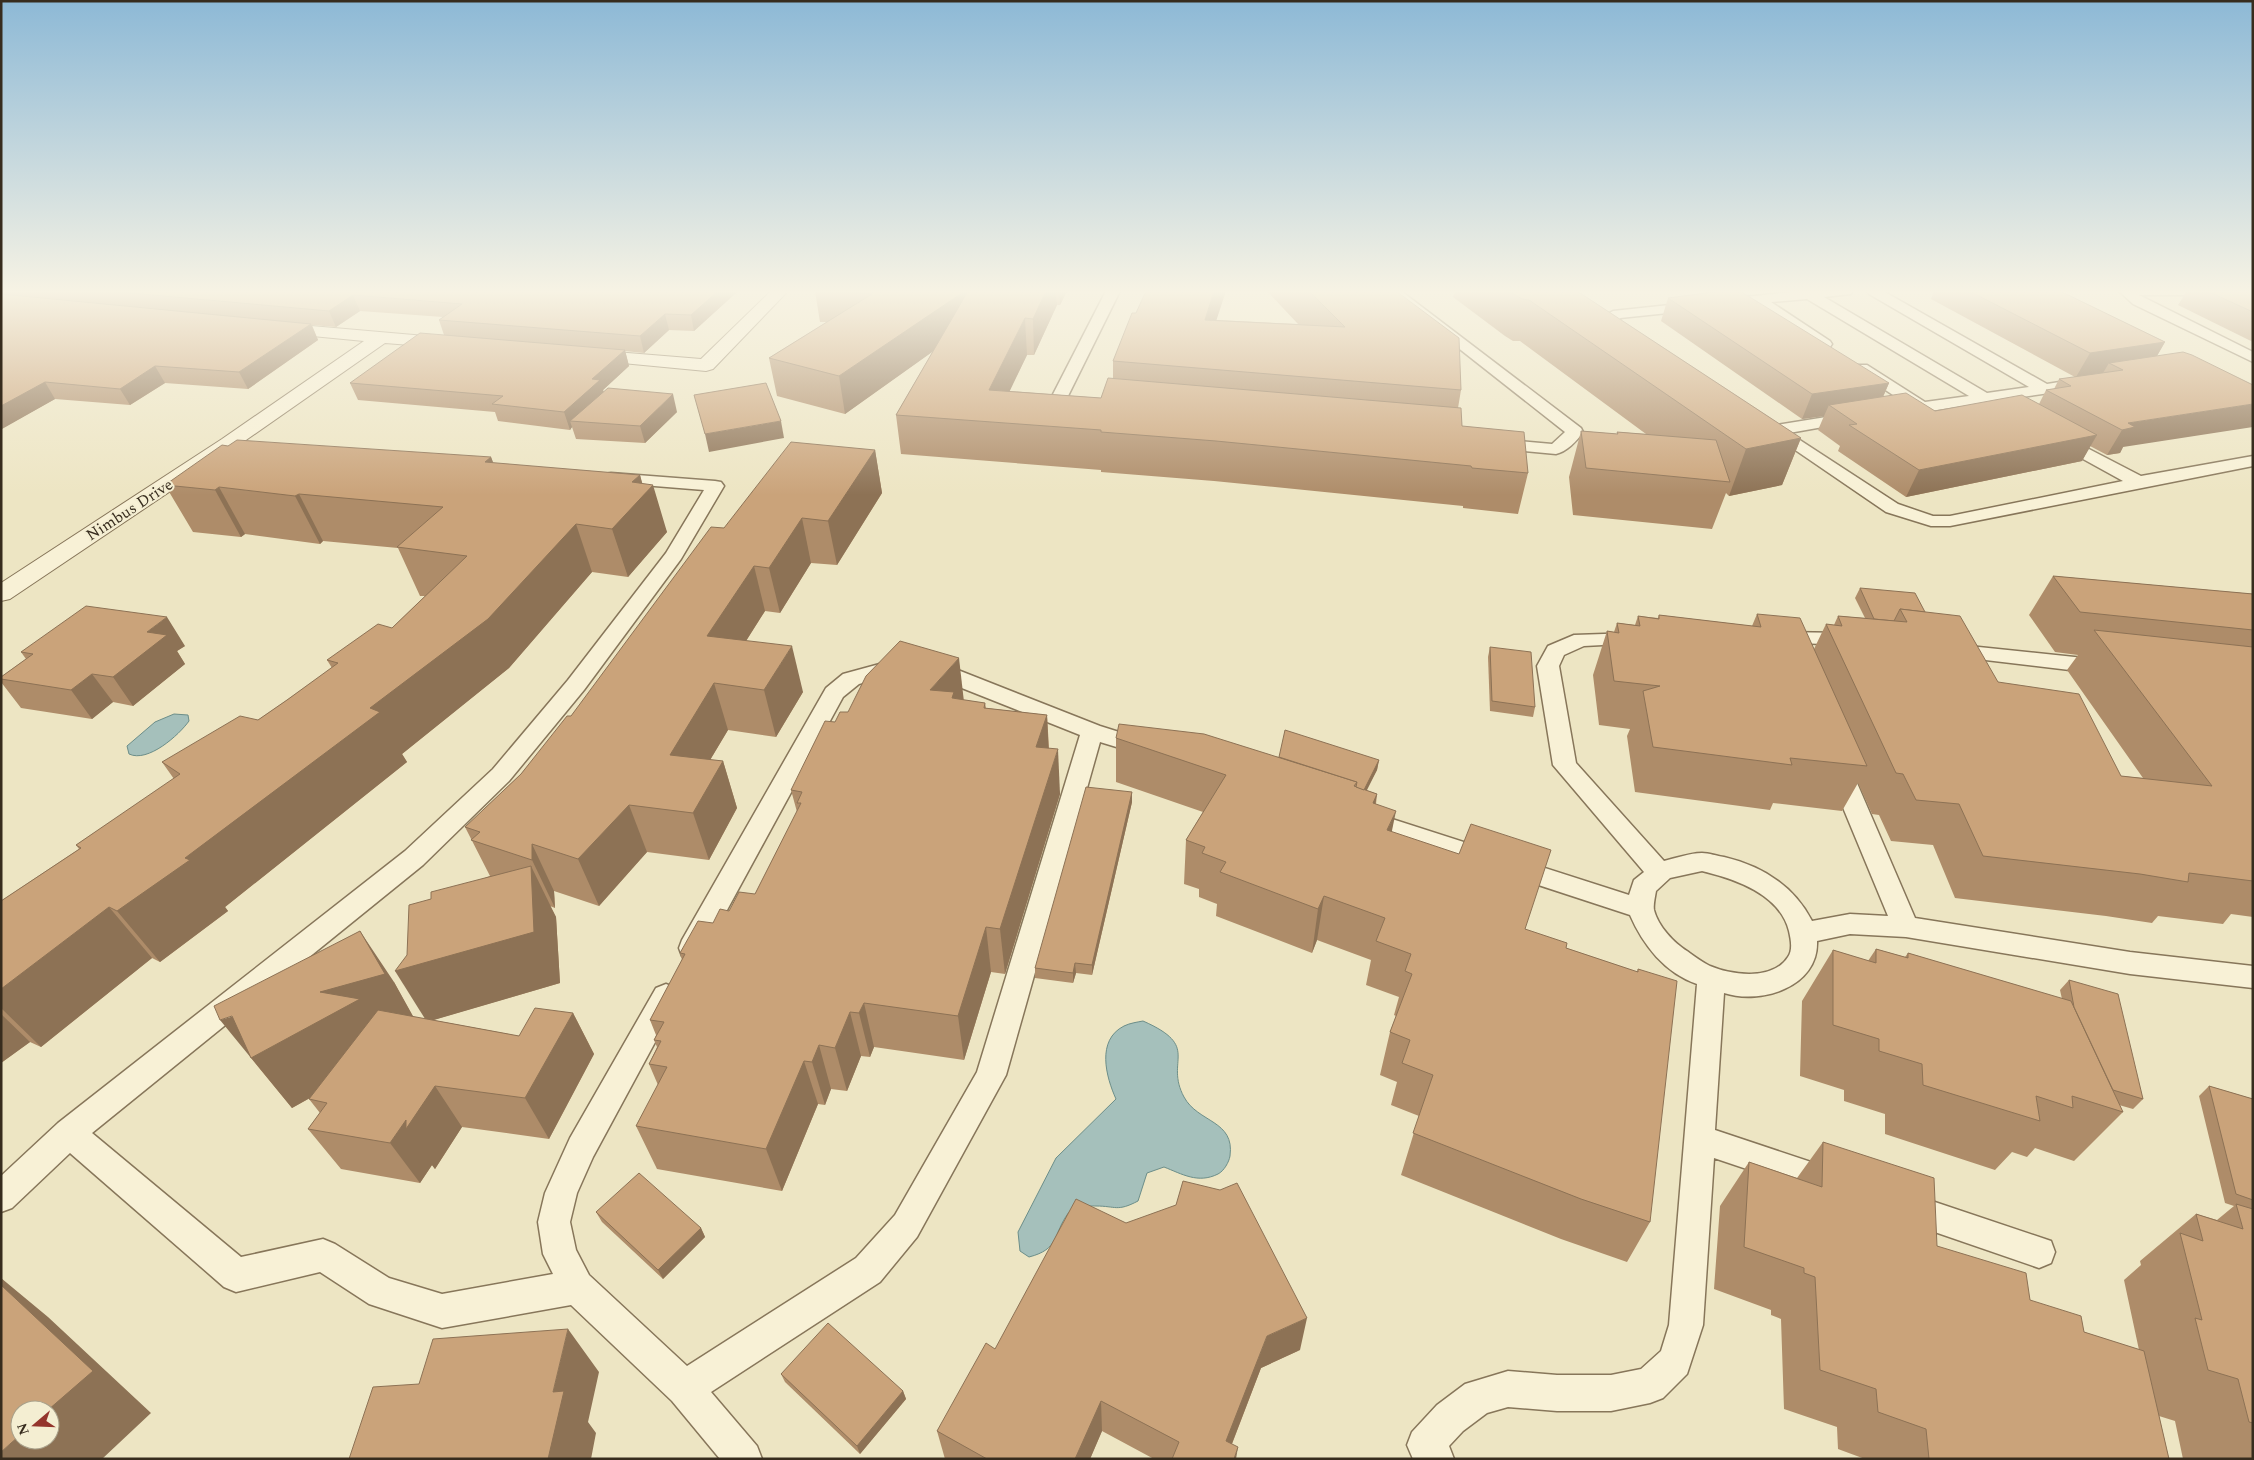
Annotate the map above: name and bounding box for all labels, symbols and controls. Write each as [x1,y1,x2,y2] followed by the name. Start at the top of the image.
[81,473,178,547] street label: Nimbus Drive
[10,1400,60,1450] north arrow
[11,1420,35,1438] text: N

